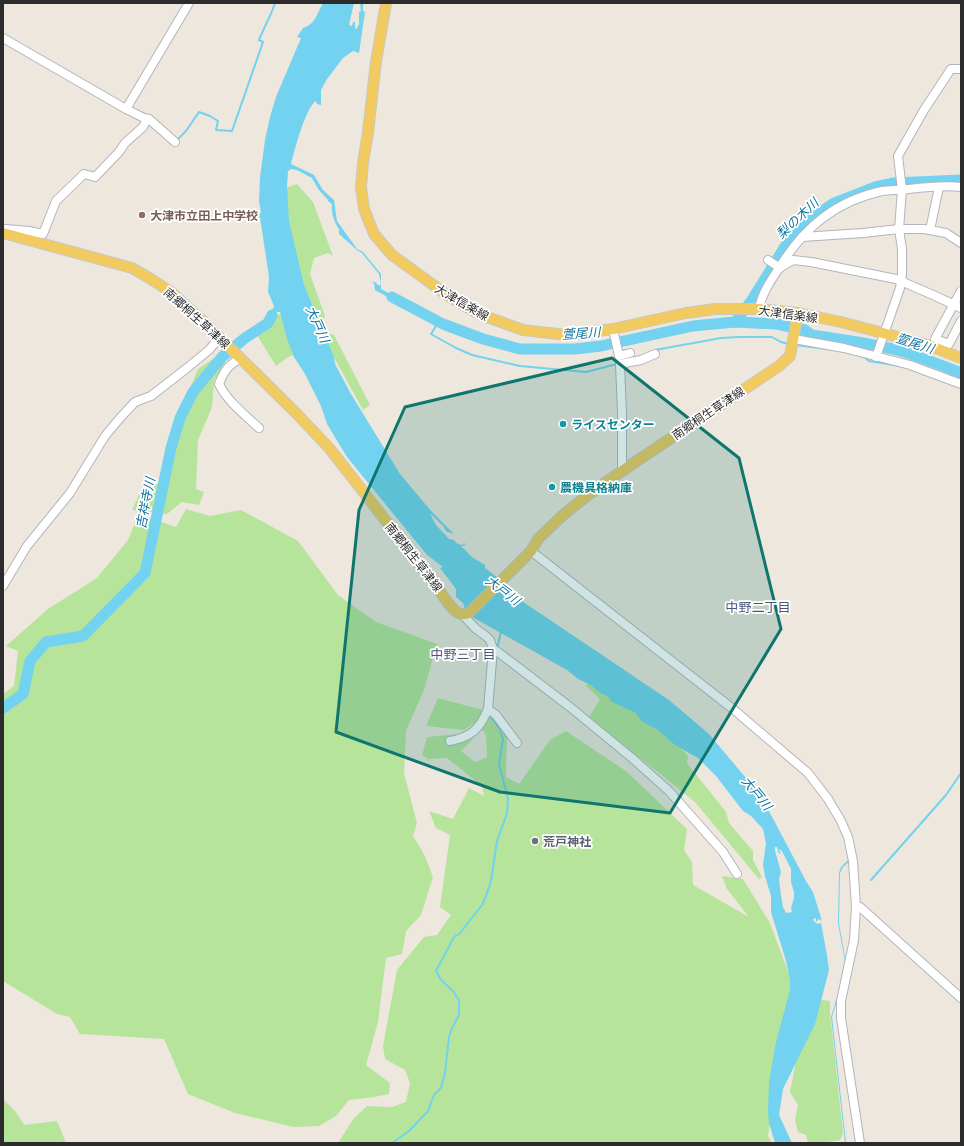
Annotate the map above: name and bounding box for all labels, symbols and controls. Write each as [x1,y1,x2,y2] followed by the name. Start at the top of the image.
[773,193,823,242] water label: 梨の木川
[150,208,258,223] place label: 大津市立田上中学校
[137,210,147,220] marker: 大津市立田上中学校
[432,281,492,323] street label: 大津信楽線
[161,284,233,352] street label: 南郷桐生草津線
[757,302,819,326] street label: 大津信楽線
[303,303,334,347] water label: 大戸川
[561,324,603,342] water label: 萱尾川
[894,329,938,357] water label: 萱尾川
[669,383,747,443] street label: 南郷桐生草津線
[571,417,655,432] place label: ライスセンター
[558,419,568,429] marker: ライスセンター
[132,474,158,530] water label: 吉祥寺川
[560,480,632,495] place label: 農機具格納庫
[547,482,557,492] marker: 農機具格納庫
[382,519,446,595] street label: 南郷桐生草津線
[483,572,525,609] water label: 大戸川
[725,599,791,615] district label: 中野二丁目
[430,646,496,662] district label: 中野三丁目
[739,773,777,815] water label: 大戸川
[543,834,591,849] place label: 荒戸神社
[530,836,540,846] marker: 荒戸神社

